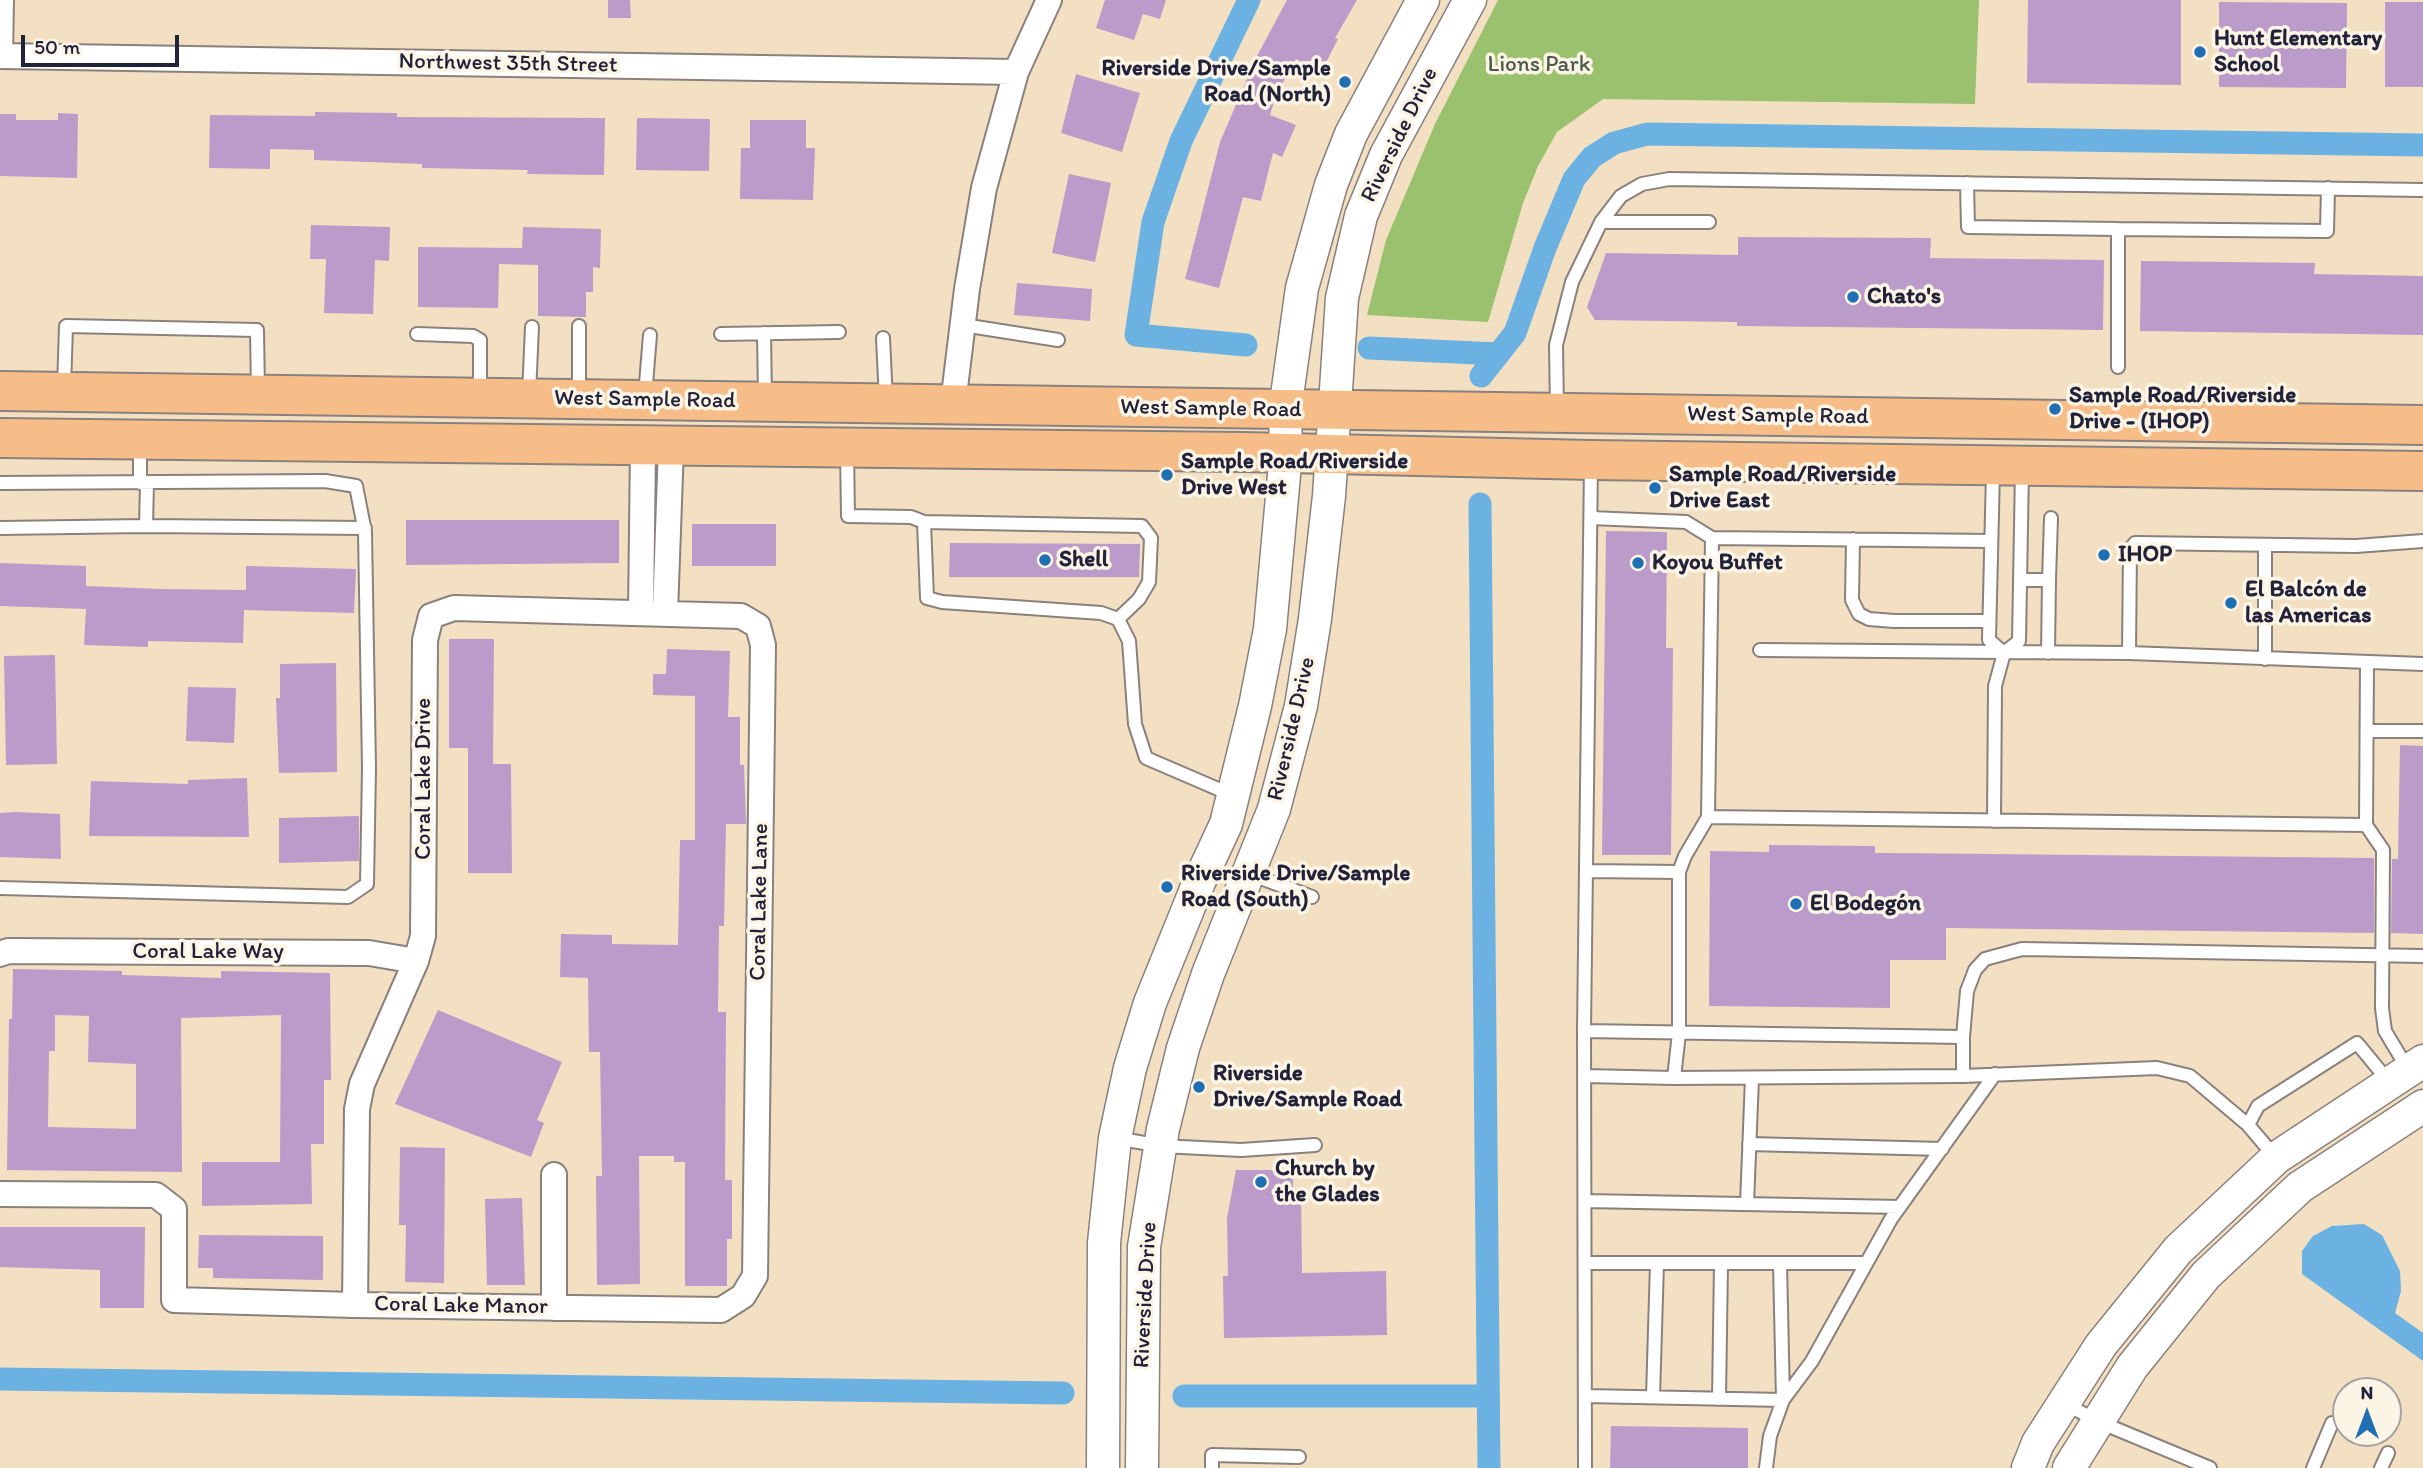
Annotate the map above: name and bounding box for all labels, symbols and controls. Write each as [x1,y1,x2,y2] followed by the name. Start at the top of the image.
[24,21,182,65] scale bar
[2214,25,2382,79] place label: Hunt Elementary School
[34,34,80,59] text: 50 m
[2192,44,2208,60] marker: Hunt Elementary School
[398,48,618,80] street label: Northwest 35th Street
[1488,51,1590,79] park label: Lions Park
[1102,55,1331,109] place label: Riverside Drive/Sample Road (North)
[1355,63,1445,207] street label: Riverside Drive
[1337,74,1353,90] marker: Riverside Drive/Sample Road (North)
[1867,283,1941,311] place label: Chato's
[1845,289,1861,305] marker: Chato's
[2069,382,2296,436] place label: Sample Road/Riverside Drive - (IHOP)
[554,385,736,415] street label: West Sample Road
[1120,394,1302,424] street label: West Sample Road
[1687,401,1869,431] street label: West Sample Road
[2047,401,2063,417] marker: Sample Road/Riverside Drive - (IHOP)
[1181,448,1408,502] place label: Sample Road/Riverside Drive West
[1669,461,1896,515] place label: Sample Road/Riverside Drive East
[1159,467,1175,483] marker: Sample Road/Riverside Drive West
[1647,480,1663,496] marker: Sample Road/Riverside Drive East
[2118,541,2172,569] place label: IHOP
[1059,546,1108,574] place label: Shell
[2096,547,2112,563] marker: IHOP
[1652,549,1783,577] place label: Koyou Buffet
[1037,552,1053,568] marker: Shell
[1630,555,1646,571] marker: Koyou Buffet
[2245,576,2371,630] place label: El Balcón de las Americas
[2223,595,2239,611] marker: El Balcón de las Americas
[1262,654,1322,804] street label: Riverside Drive
[410,698,438,860] street label: Coral Lake Drive
[745,823,775,981] street label: Coral Lake Lane
[1181,860,1410,914] place label: Riverside Drive/Sample Road (South)
[1159,879,1175,895] marker: Riverside Drive/Sample Road (South)
[1810,890,1921,918] place label: El Bodegón
[1788,896,1804,912] marker: El Bodegón
[132,938,284,966] street label: Coral Lake Way
[1213,1060,1402,1114] place label: Riverside Drive/Sample Road
[1191,1079,1207,1095] marker: Riverside Drive/Sample Road
[1275,1155,1379,1209] place label: Church by the Glades
[1253,1174,1269,1190] marker: Church by the Glades
[1128,1221,1164,1369] street label: Riverside Drive
[374,1291,548,1321] street label: Coral Lake Manor
[2332,1377,2402,1447] north arrow
[2361,1381,2373,1404] text: N

